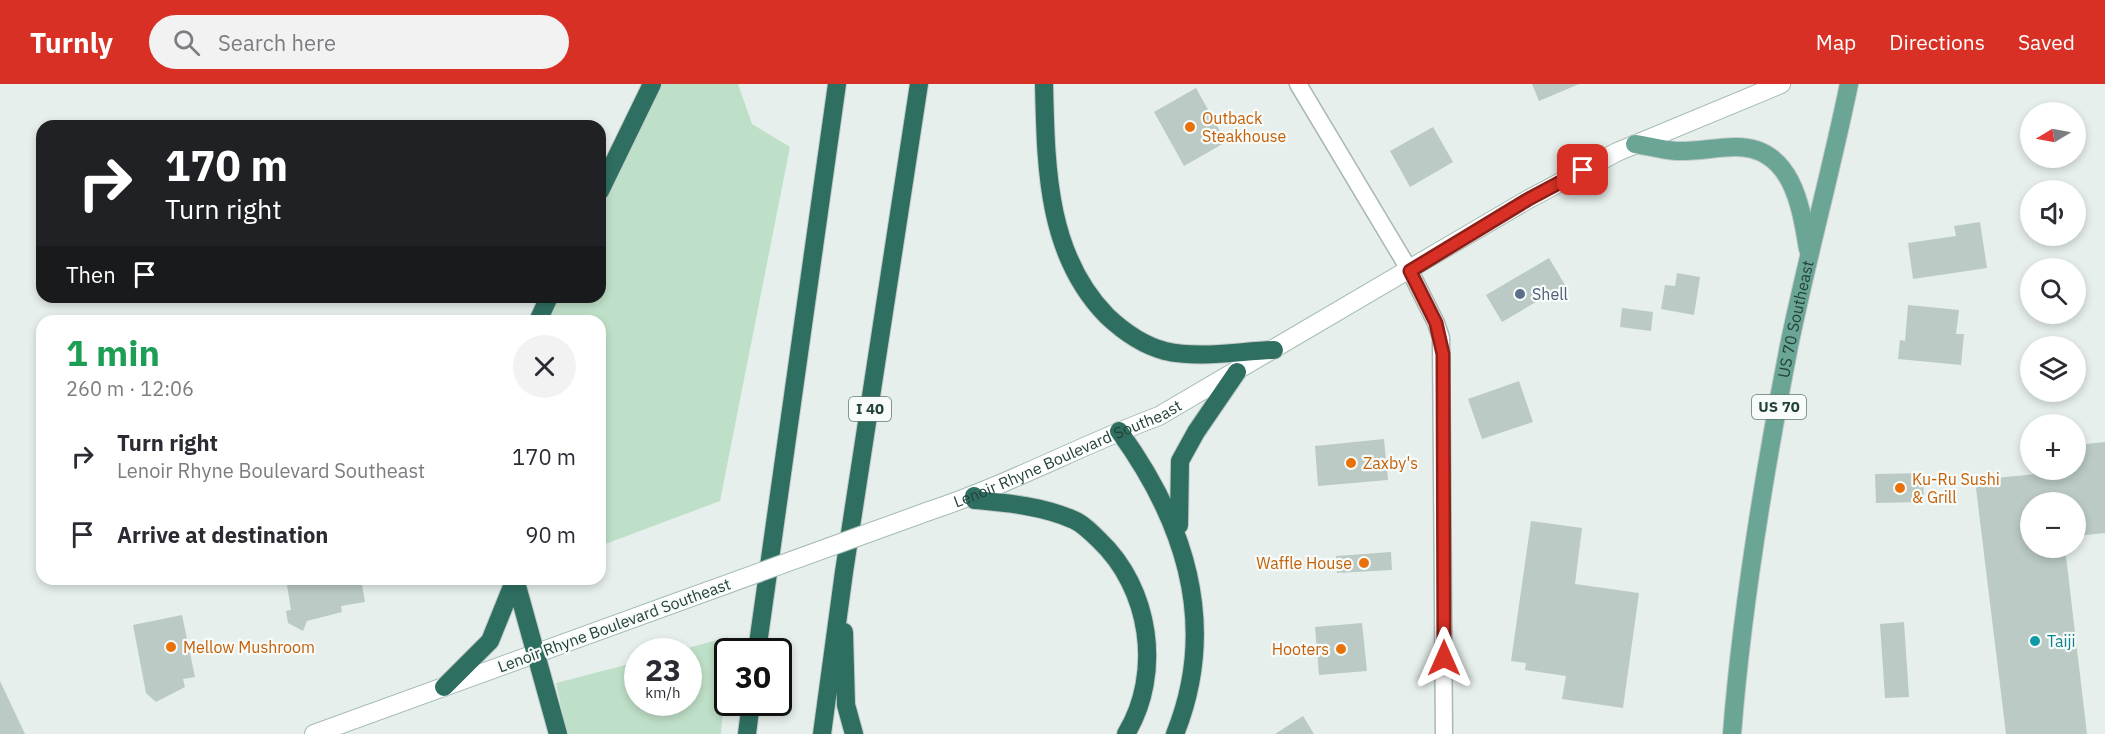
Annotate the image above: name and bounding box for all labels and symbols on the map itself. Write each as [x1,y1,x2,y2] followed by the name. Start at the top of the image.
[2020,102,2086,168] north arrow
[1202,108,1287,146] place label: Outback Steakhouse
[1183,120,1197,134] marker: Outback Steakhouse
[1557,144,1608,195] pin
[1773,258,1818,379] street label: US 70 Southeast
[1532,284,1568,304] place label: Shell
[1513,287,1527,301] marker: Shell
[951,395,1185,512] street label: Lenoir Rhyne Boulevard Southeast
[1752,395,1806,419] road number: US 70
[849,397,891,421] road number: I 40
[1363,453,1418,473] place label: Zaxby's
[1344,456,1358,470] marker: Zaxby's
[1912,469,2000,507] place label: Ku-Ru Sushi & Grill
[1893,481,1907,495] marker: Ku-Ru Sushi & Grill
[1256,553,1352,573] place label: Waffle House
[1357,556,1371,570] marker: Waffle House
[495,573,733,677] street label: Lenoir Rhyne Boulevard Southeast
[1412,626,1476,690] position arrow
[2047,631,2076,651] place label: Taiji
[2028,634,2042,648] marker: Taiji
[183,637,315,657] place label: Mellow Mushroom
[714,638,792,716] speed limit sign: 30
[1272,639,1329,659] place label: Hooters
[164,640,178,654] marker: Mellow Mushroom
[1334,642,1348,656] marker: Hooters

